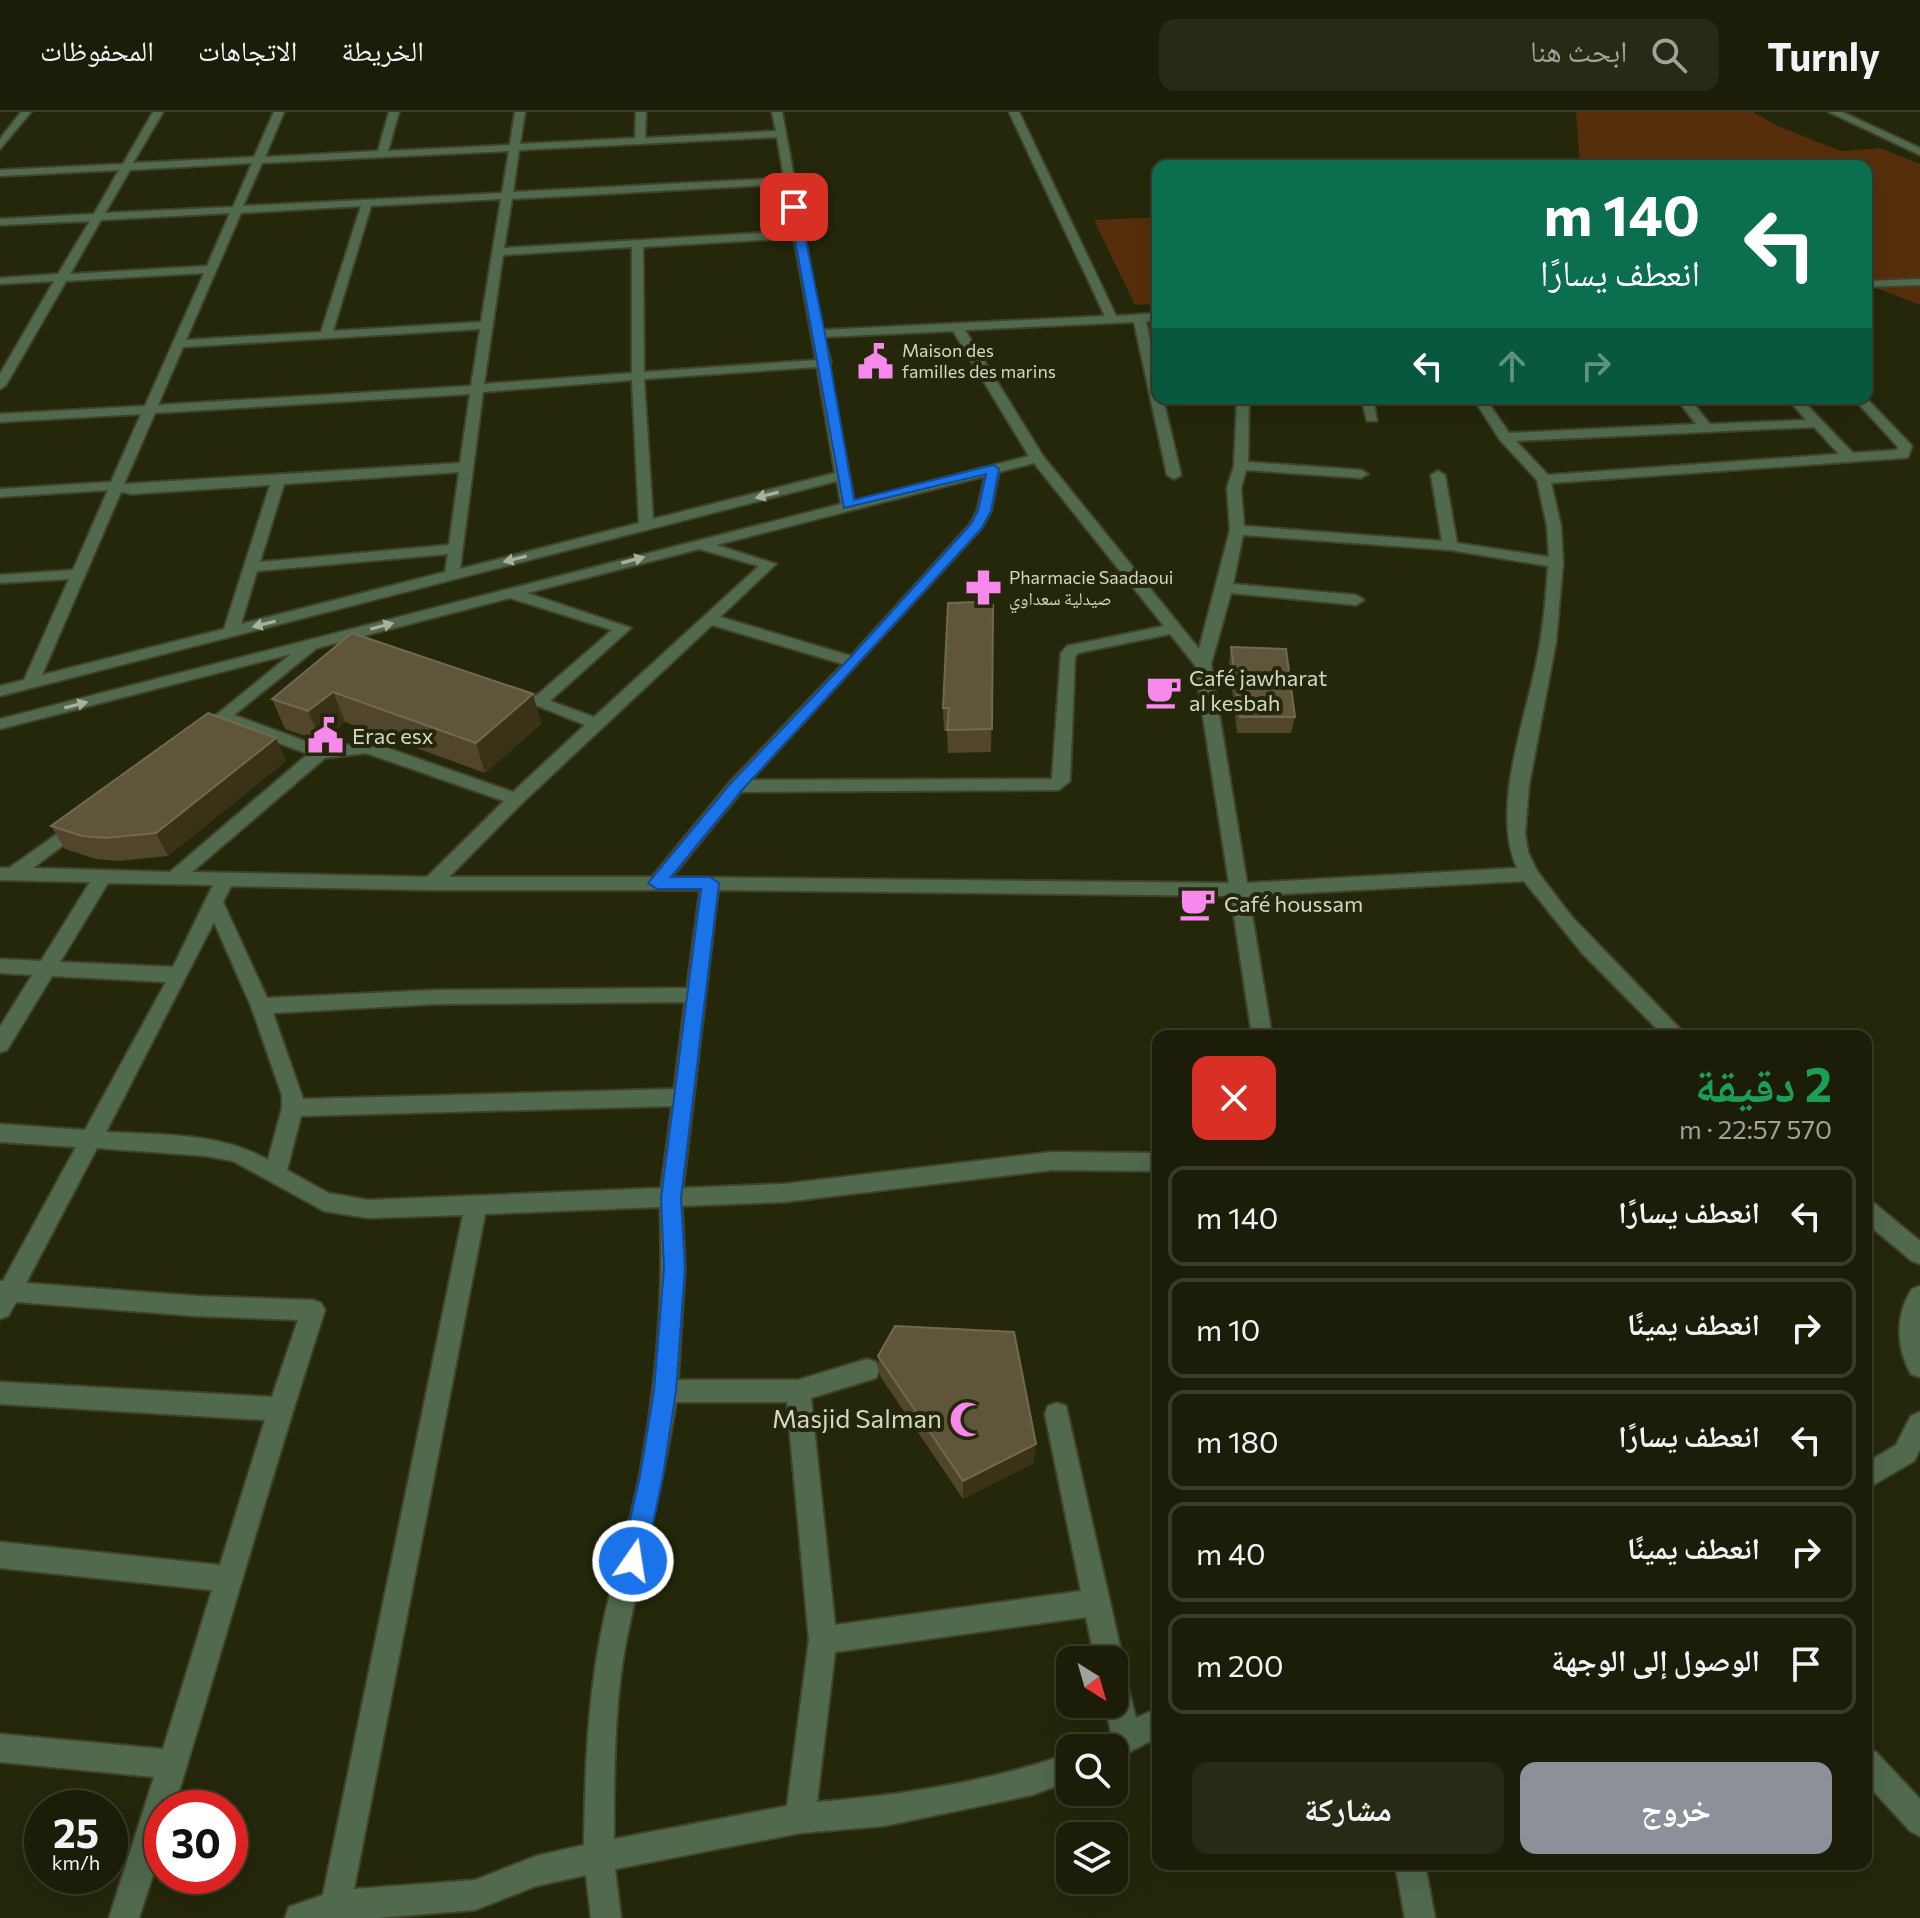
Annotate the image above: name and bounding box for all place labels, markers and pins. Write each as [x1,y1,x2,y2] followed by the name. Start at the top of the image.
[760,173,828,241] pin
[902,339,1056,382] place label: Maison des familles des marins
[857,342,895,380] public building icon: Maison des familles des marins
[1009,566,1173,614] place label: Pharmacie Saadaoui صيدلية سعداوي
[964,569,1002,607] pharmacy icon: Pharmacie Saadaoui صيدلية سعداوي
[1189,664,1327,716] place label: Café jawharat al kesbah
[1144,672,1182,710] cafe icon: Café jawharat al kesbah
[307,717,345,755] public building icon: Erac esx
[352,722,434,749] place label: Erac esx
[1179,885,1217,923] cafe icon: Café houssam
[1224,890,1363,917] place label: Café houssam
[949,1400,987,1438] mosque icon: Masjid Salman
[772,1402,942,1433] place label: Masjid Salman

